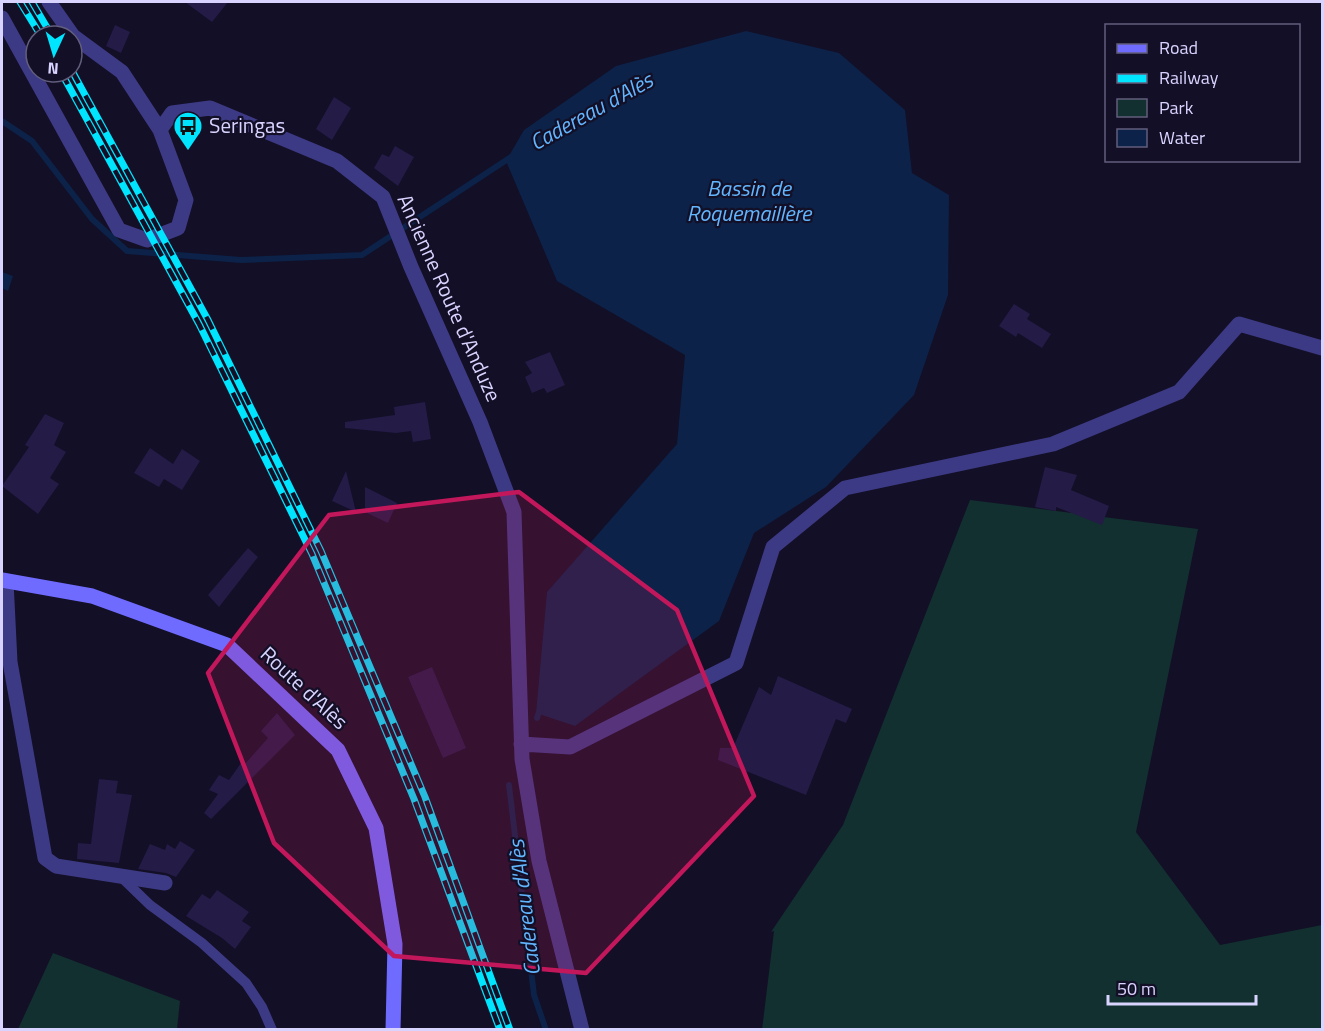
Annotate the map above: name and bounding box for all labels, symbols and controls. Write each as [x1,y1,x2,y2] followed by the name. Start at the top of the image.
[24,24,84,84] north arrow
[1105,24,1300,162] legend
[1159,34,1198,61] text: Road
[47,57,59,81] text: N
[523,62,660,159] water label: Cadereau d'Alès
[1159,64,1219,91] text: Railway
[1159,94,1194,121] text: Park
[209,109,285,141] place label: Seringas
[172,110,204,152] bus stop icon: Seringas
[1159,124,1205,151] text: Water
[687,171,813,230] water label: Bassin de Roquemaillère
[390,189,510,407] street label: Ancienne Route d'Anduze
[254,638,356,736] street label: Route d'Alès
[499,837,549,978] water label: Cadereau d'Alès
[1108,968,1256,1006] scale bar
[1117,975,1156,1002] text: 50 m

